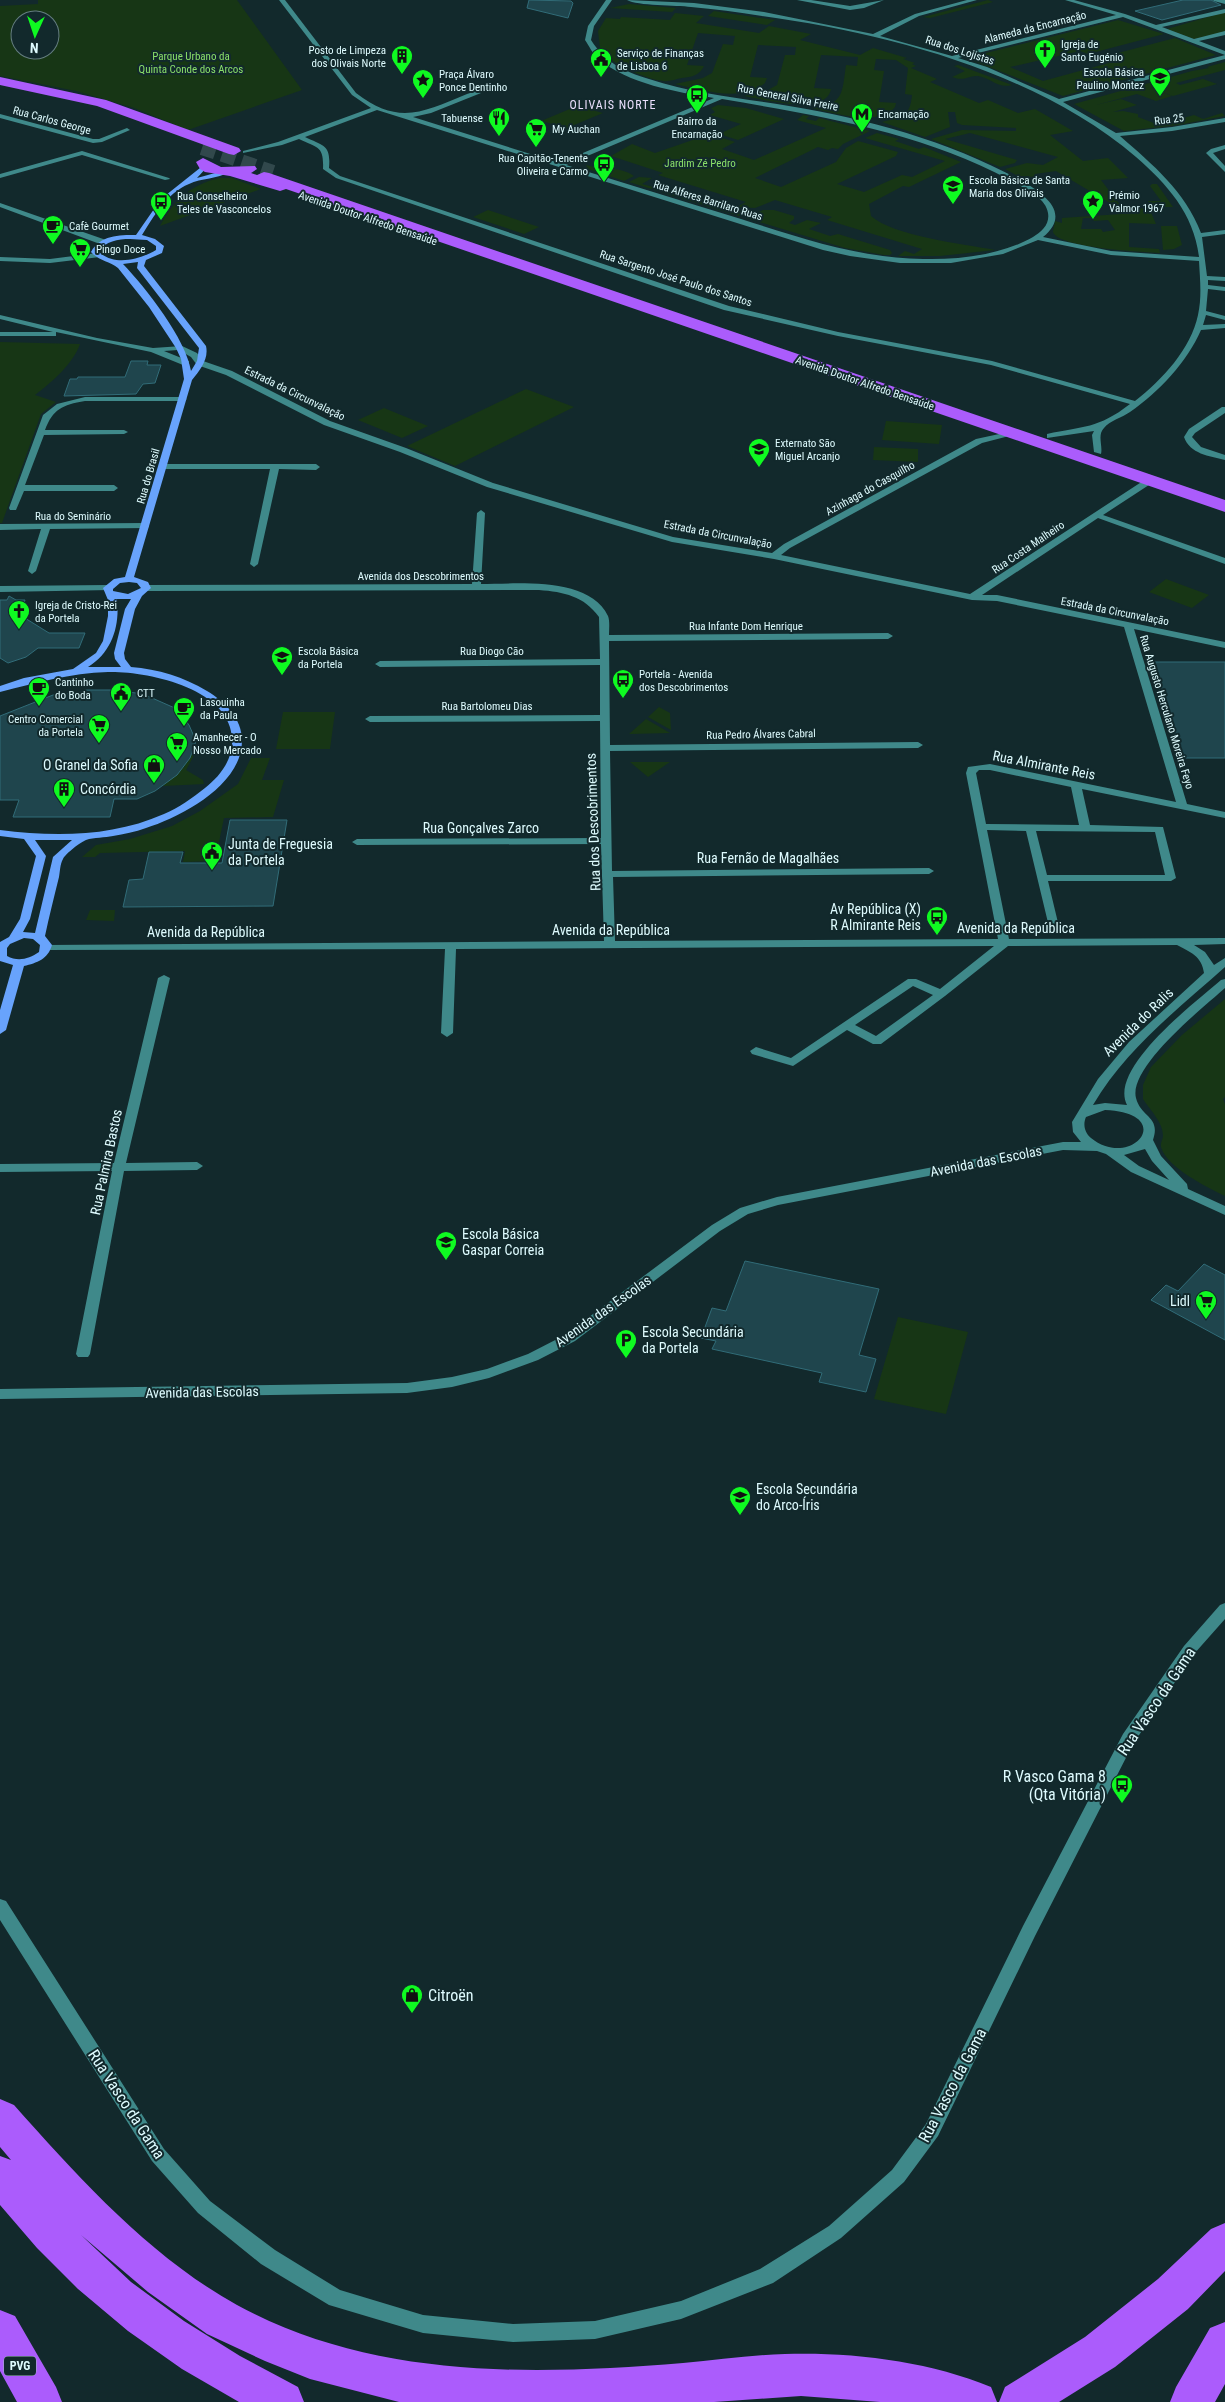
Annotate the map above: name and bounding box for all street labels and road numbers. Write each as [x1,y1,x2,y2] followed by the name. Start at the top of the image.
[983,8,1088,46] street label: Alameda da Encarnação
[924,33,996,68] street label: Rua dos Lojistas
[737,81,839,114] street label: Rua General Silva Freire
[11,104,92,137] street label: Rua Carlos George
[1153,111,1185,128] street label: Rua 25
[652,178,764,223] street label: Rua Alferes Barrilaro Ruas
[297,189,439,248] street label: Avenida Doutor Alfredo Bensaúde
[598,248,754,309] street label: Rua Sargento José Paulo dos Santos
[794,354,936,413] street label: Avenida Doutor Alfredo Bensaúde
[243,364,347,424] street label: Estrada da Circunvalação
[134,447,163,505] street label: Rua do Brasil
[824,458,917,518] street label: Azinhaga do Casquilho
[35,510,112,523] street label: Rua do Seminário
[663,518,774,551] street label: Estrada da Circunvalação
[990,518,1067,576] street label: Rua Costa Malheiro
[358,570,484,583] street label: Avenida dos Descobrimentos
[1060,595,1171,628] street label: Estrada da Circunvalação
[689,620,803,633] street label: Rua Infante Dom Henrique
[1137,634,1196,791] street label: Rua Augusto Herculano Moreira Feyo
[460,645,524,658] street label: Rua Diogo Cão
[442,700,532,713] street label: Rua Bartolomeu Dias
[706,727,816,742] street label: Rua Pedro Álvares Cabral
[991,747,1097,783] street label: Rua Almirante Reis
[583,753,603,891] street label: Rua dos Descobrimentos
[423,820,539,836] street label: Rua Gonçalves Zarco
[697,850,839,866] street label: Rua Fernão de Magalhães
[957,920,1075,936] street label: Avenida da República
[552,922,670,938] street label: Avenida da República
[147,924,265,940] street label: Avenida da República
[1100,985,1176,1059] street label: Avenida do Ralis
[87,1108,125,1216] street label: Rua Palmira Bastos
[929,1142,1043,1180] street label: Avenida das Escolas
[552,1272,654,1350] street label: Avenida das Escolas
[145,1383,259,1401] street label: Avenida das Escolas
[1113,1644,1200,1759] street label: Rua Vasco da Gama
[914,2025,990,2145] street label: Rua Vasco da Gama
[84,2046,169,2162] street label: Rua Vasco da Gama
[4,2356,36,2376] road number: PVG

